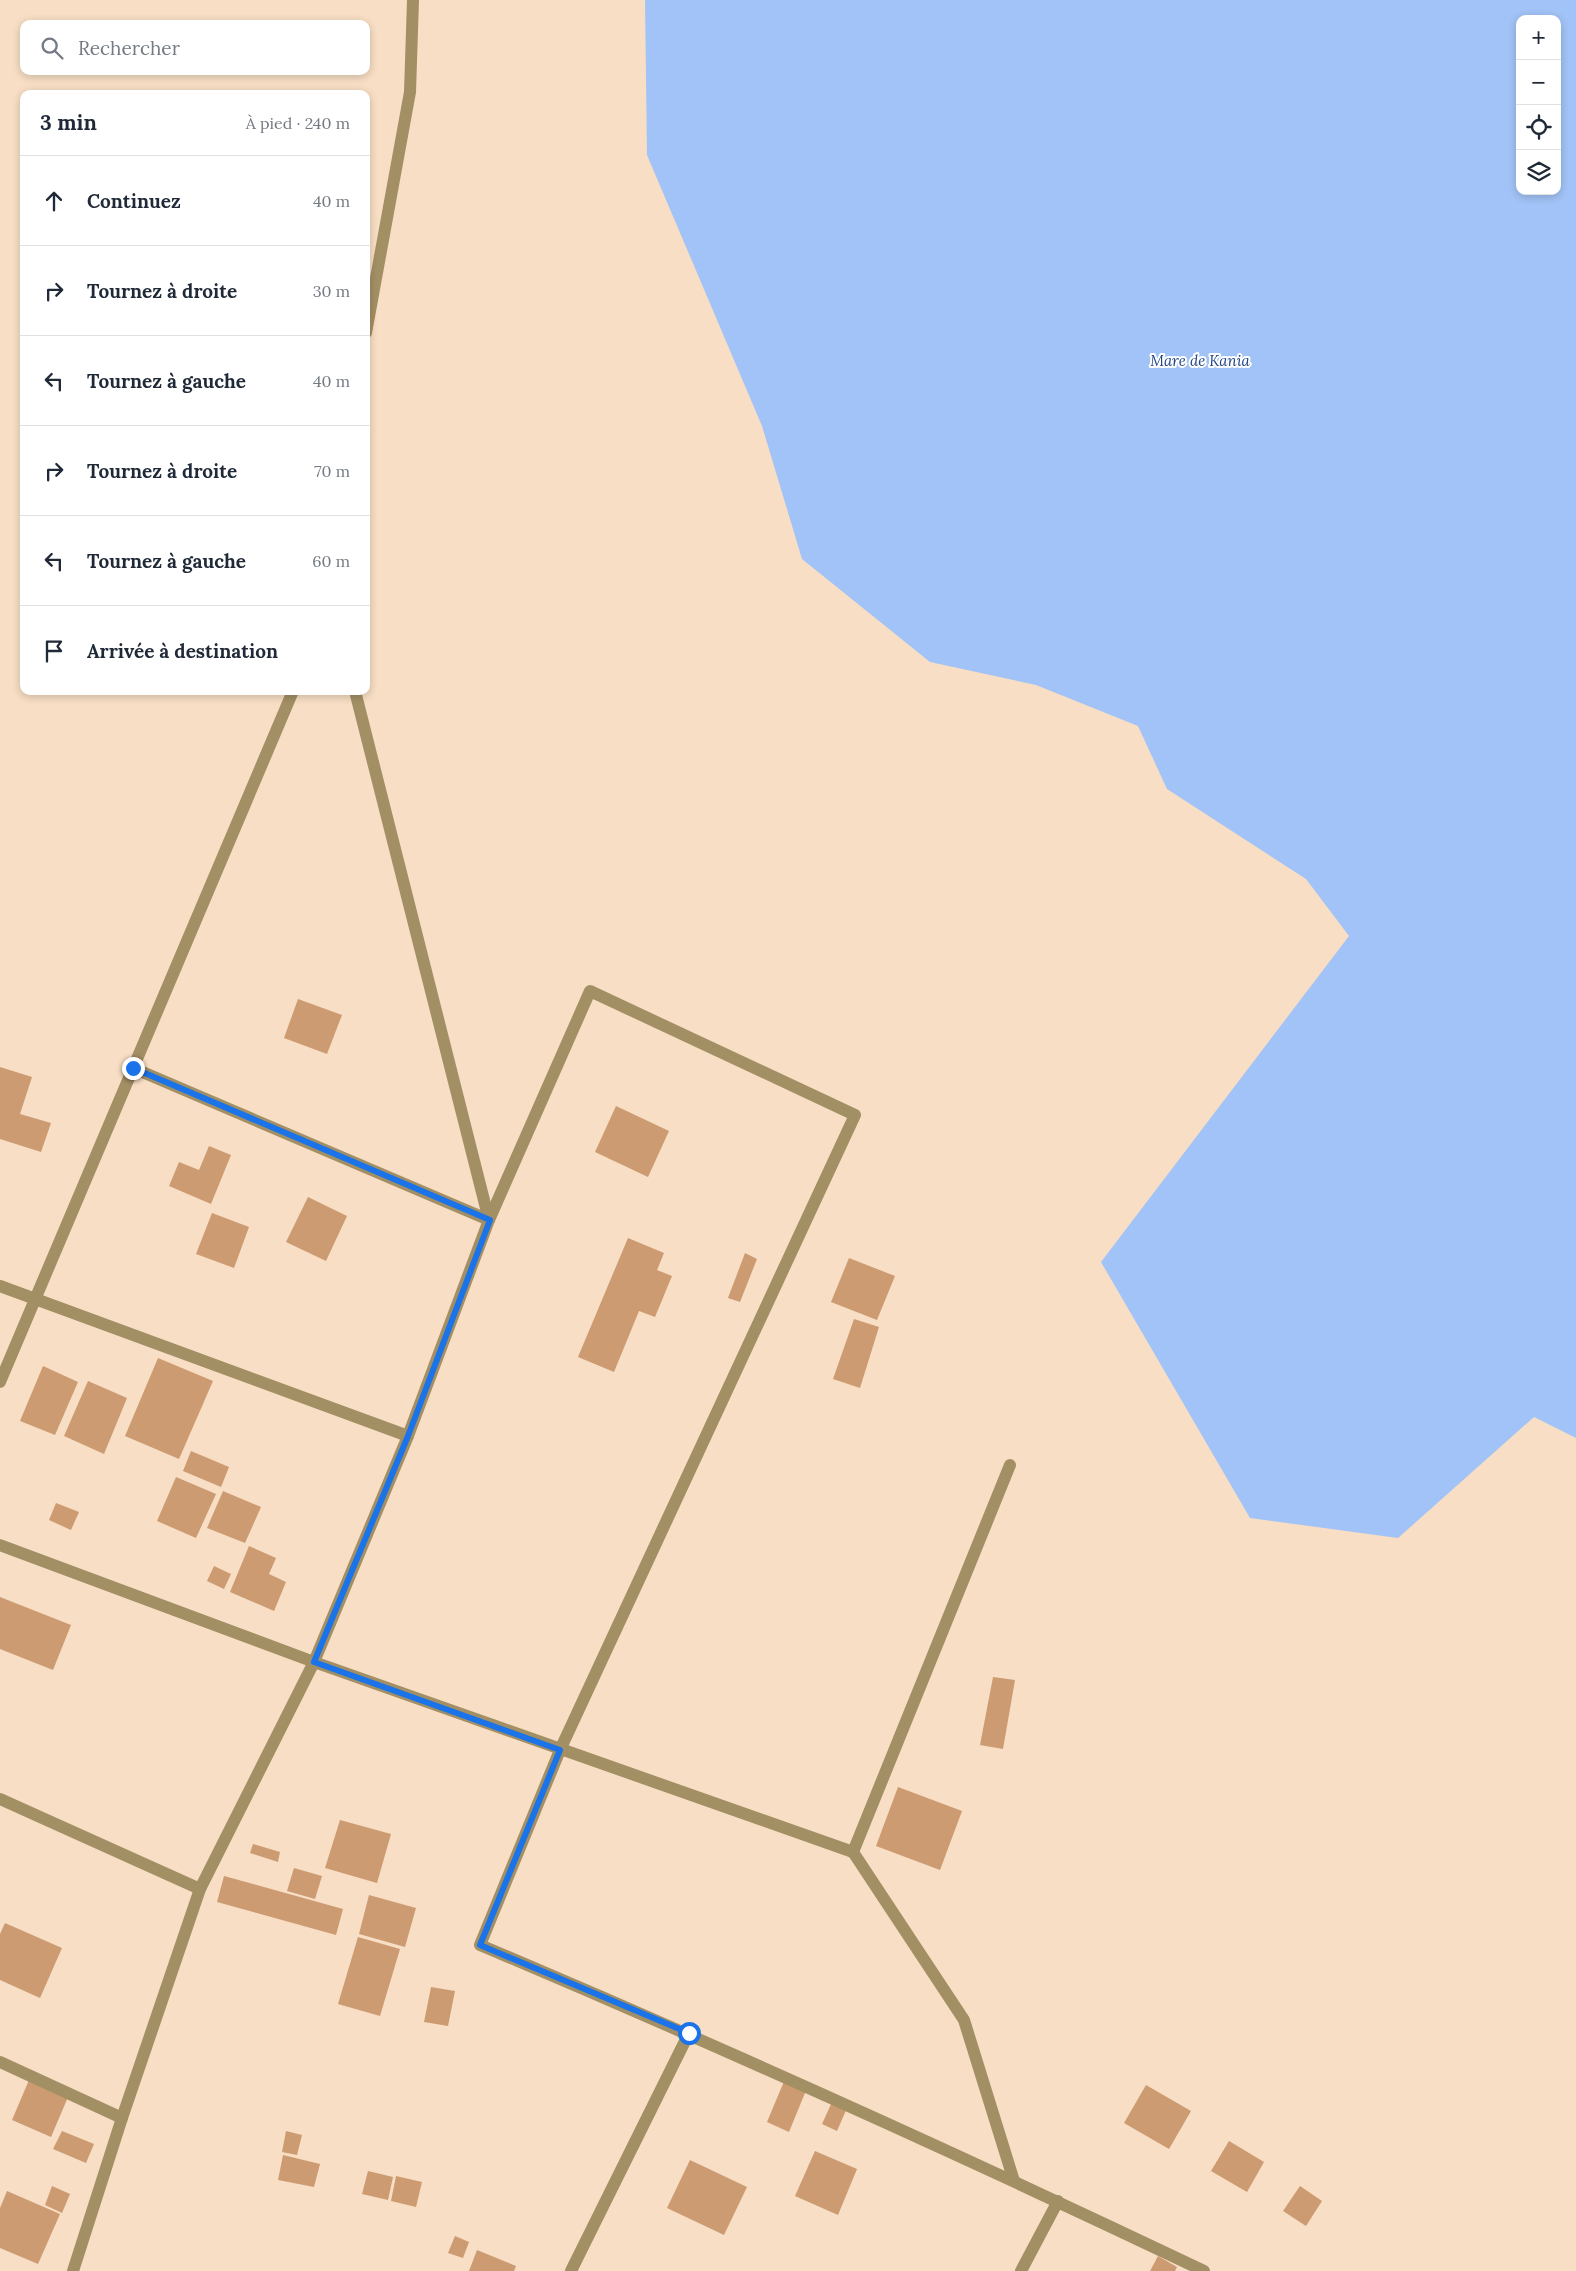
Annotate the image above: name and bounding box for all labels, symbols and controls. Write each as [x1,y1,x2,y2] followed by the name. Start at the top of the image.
[1516,15,1561,195] map controls
[1516,15,1561,60] button: +
[20,20,370,75] search box
[38,34,66,62] icon: search
[78,36,180,60] text: Rechercher
[1516,60,1561,105] button: −
[1516,105,1561,150] button: locate
[40,109,97,136] text: 3 min
[246,113,350,133] text: À pied · 240 m
[1516,150,1561,195] button: layers
[40,187,68,215] icon: ahead
[87,189,181,213] text: Continuez
[313,191,350,211] text: 40 m
[40,277,68,305] icon: right
[87,279,237,303] text: Tournez à droite
[313,281,350,301] text: 30 m
[1150,351,1251,370] water label: Mare de Kania
[40,367,68,395] icon: left
[87,369,246,393] text: Tournez à gauche
[313,371,350,391] text: 40 m
[40,457,68,485] icon: right
[87,459,237,483] text: Tournez à droite
[314,461,350,481] text: 70 m
[40,547,68,575] icon: left
[87,549,246,573] text: Tournez à gauche
[312,551,350,571] text: 60 m
[40,637,68,665] icon: arrive
[87,639,278,663] text: Arrivée à destination
[122,1057,145,1080] route end
[678,2022,701,2045] route start

